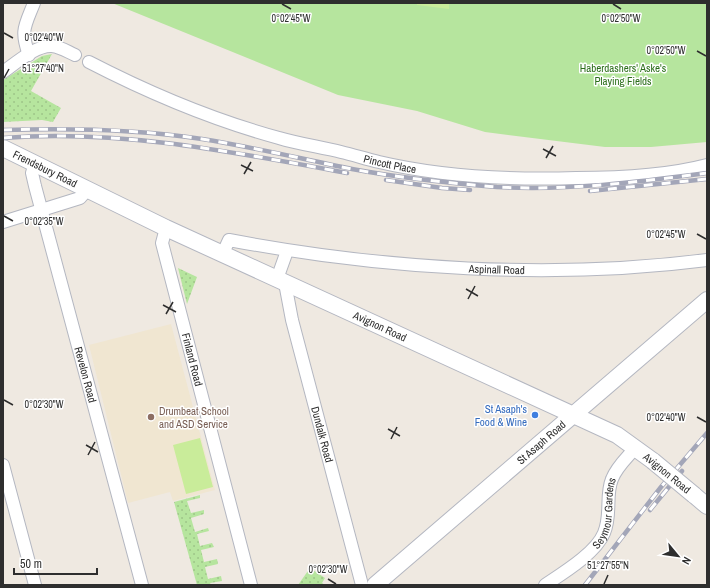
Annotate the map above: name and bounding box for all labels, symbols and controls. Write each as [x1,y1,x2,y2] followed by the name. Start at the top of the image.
[271,12,311,25] text: 0°02'45"W
[601,12,641,25] text: 0°02'50"W
[24,31,64,44] text: 0°02'40"W
[646,44,686,57] text: 0°02'50"W
[580,61,667,88] park label: Haberdashers' Aske's Playing Fields
[22,62,64,75] text: 51°27'40"N
[11,147,80,190] street label: Frendsbury Road
[362,151,417,176] street label: Pincott Place
[24,215,64,228] text: 0°02'35"W
[646,228,686,241] text: 0°02'45"W
[467,261,525,277] street label: Aspinall Road
[350,308,409,344] street label: Avignon Road
[179,332,206,388] street label: Finland Road
[71,345,100,404] street label: Revelon Road
[24,398,64,411] text: 0°02'30"W
[475,402,527,429] place label: St Asaph's Food & Wine
[159,404,229,431] place label: Drumbeat School and ASD Service
[308,405,336,464] street label: Dundalk Road
[530,410,540,420] marker: St Asaph's Food & Wine
[646,411,686,424] text: 0°02'40"W
[146,412,156,422] marker: Drumbeat School and ASD Service
[514,417,569,467] street label: St Asaph Road
[640,449,694,496] street label: Avignon Road
[589,475,619,552] street label: Seymour Gardens
[658,536,698,576] north arrow
[14,550,97,576] scale bar
[679,555,694,567] text: N
[20,556,42,572] text: 50 m
[587,559,629,572] text: 51°27'55"N
[308,563,348,576] text: 0°02'30"W

